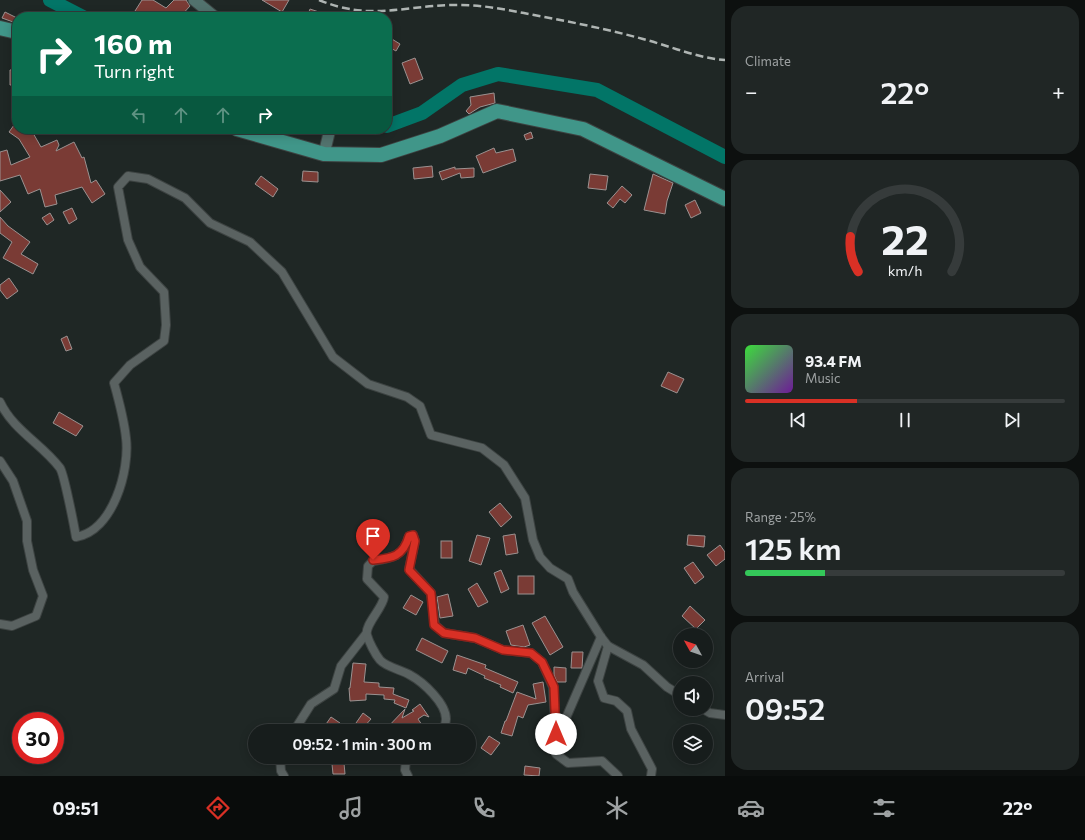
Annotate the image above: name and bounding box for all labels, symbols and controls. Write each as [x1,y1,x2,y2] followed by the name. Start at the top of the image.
[94,26,172,60] text: 160 m
[28,28,80,80] icon: right
[745,53,791,69] text: Climate
[94,60,174,82] text: Turn right
[880,73,929,110] text: 22°
[745,78,758,105] text: −
[1052,78,1065,105] text: +
[128,104,150,126] icon: left
[170,104,192,126] icon: ahead
[212,104,234,126] icon: ahead
[254,104,276,126] icon: right
[881,213,929,264] text: 22
[888,261,922,279] text: km/h
[805,352,862,370] text: 93.4 FM
[805,370,840,386] text: Music
[787,409,809,431] icon: previous
[894,409,916,431] icon: pause
[1001,409,1023,431] icon: next
[745,509,816,525] text: Range · 25%
[356,519,390,560] pin
[362,525,384,547] icon: arrive
[745,529,841,566] text: 125 km
[673,628,713,668] north arrow
[673,628,713,764] map controls
[745,669,784,685] text: Arrival
[673,676,713,716] button: sound
[745,689,825,726] text: 09:52
[12,712,64,764] speed limit sign: 30
[535,713,577,755] position arrow
[673,724,713,764] button: layers
[293,735,432,753] text: 09:52 · 1 min · 300 m
[204,794,232,822] icon: directions
[337,794,365,822] icon: music
[470,794,498,822] icon: phone
[603,794,631,822] icon: climate
[737,794,765,822] icon: car
[870,794,898,822] icon: filters
[53,797,99,819] text: 09:51
[1003,797,1032,819] text: 22°

